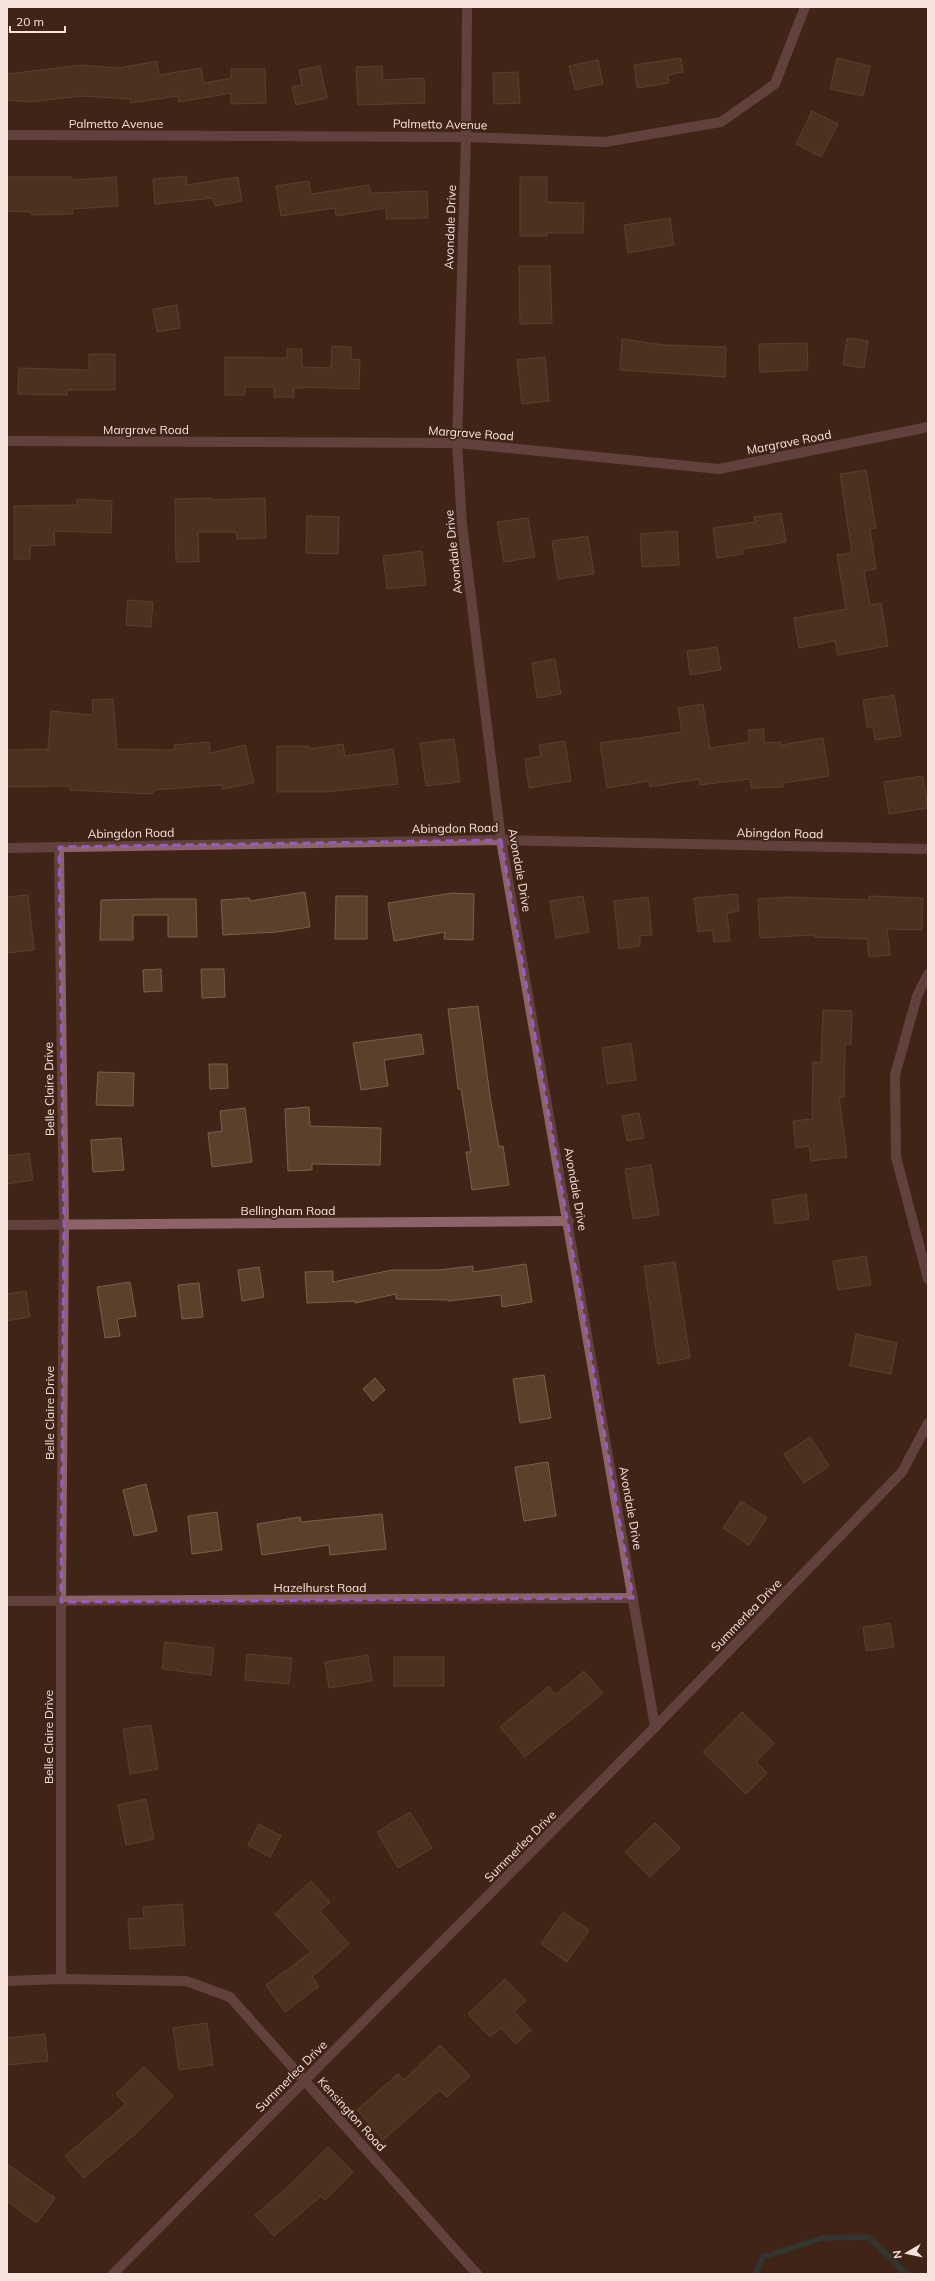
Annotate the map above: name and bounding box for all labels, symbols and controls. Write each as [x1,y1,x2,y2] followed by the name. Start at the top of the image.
[10,8,65,34] scale bar
[16,14,44,29] text: 20 m
[69,116,163,131] street label: Palmetto Avenue
[393,116,487,132] street label: Palmetto Avenue
[441,184,459,270] street label: Avondale Drive
[103,422,189,437] street label: Margrave Road
[428,423,514,443] street label: Margrave Road
[745,426,833,458] street label: Margrave Road
[441,509,465,595] street label: Avondale Drive
[411,820,499,836] street label: Abingdon Road
[87,825,175,841] street label: Abingdon Road
[736,825,824,841] street label: Abingdon Road
[505,827,535,913] street label: Avondale Drive
[41,1042,57,1136] street label: Belle Claire Drive
[561,1146,591,1232] street label: Avondale Drive
[241,1203,335,1218] street label: Bellingham Road
[42,1366,57,1460] street label: Belle Claire Drive
[616,1465,646,1551] street label: Avondale Drive
[708,1576,784,1654] street label: Summerlea Drive
[274,1580,366,1595] street label: Hazelhurst Road
[41,1690,56,1784] street label: Belle Claire Drive
[481,1807,559,1885] street label: Summerlea Drive
[252,2037,330,2115] street label: Summerlea Drive
[315,2074,389,2154] street label: Kensington Road
[887,2233,927,2273] north arrow
[890,2249,905,2260] text: N

